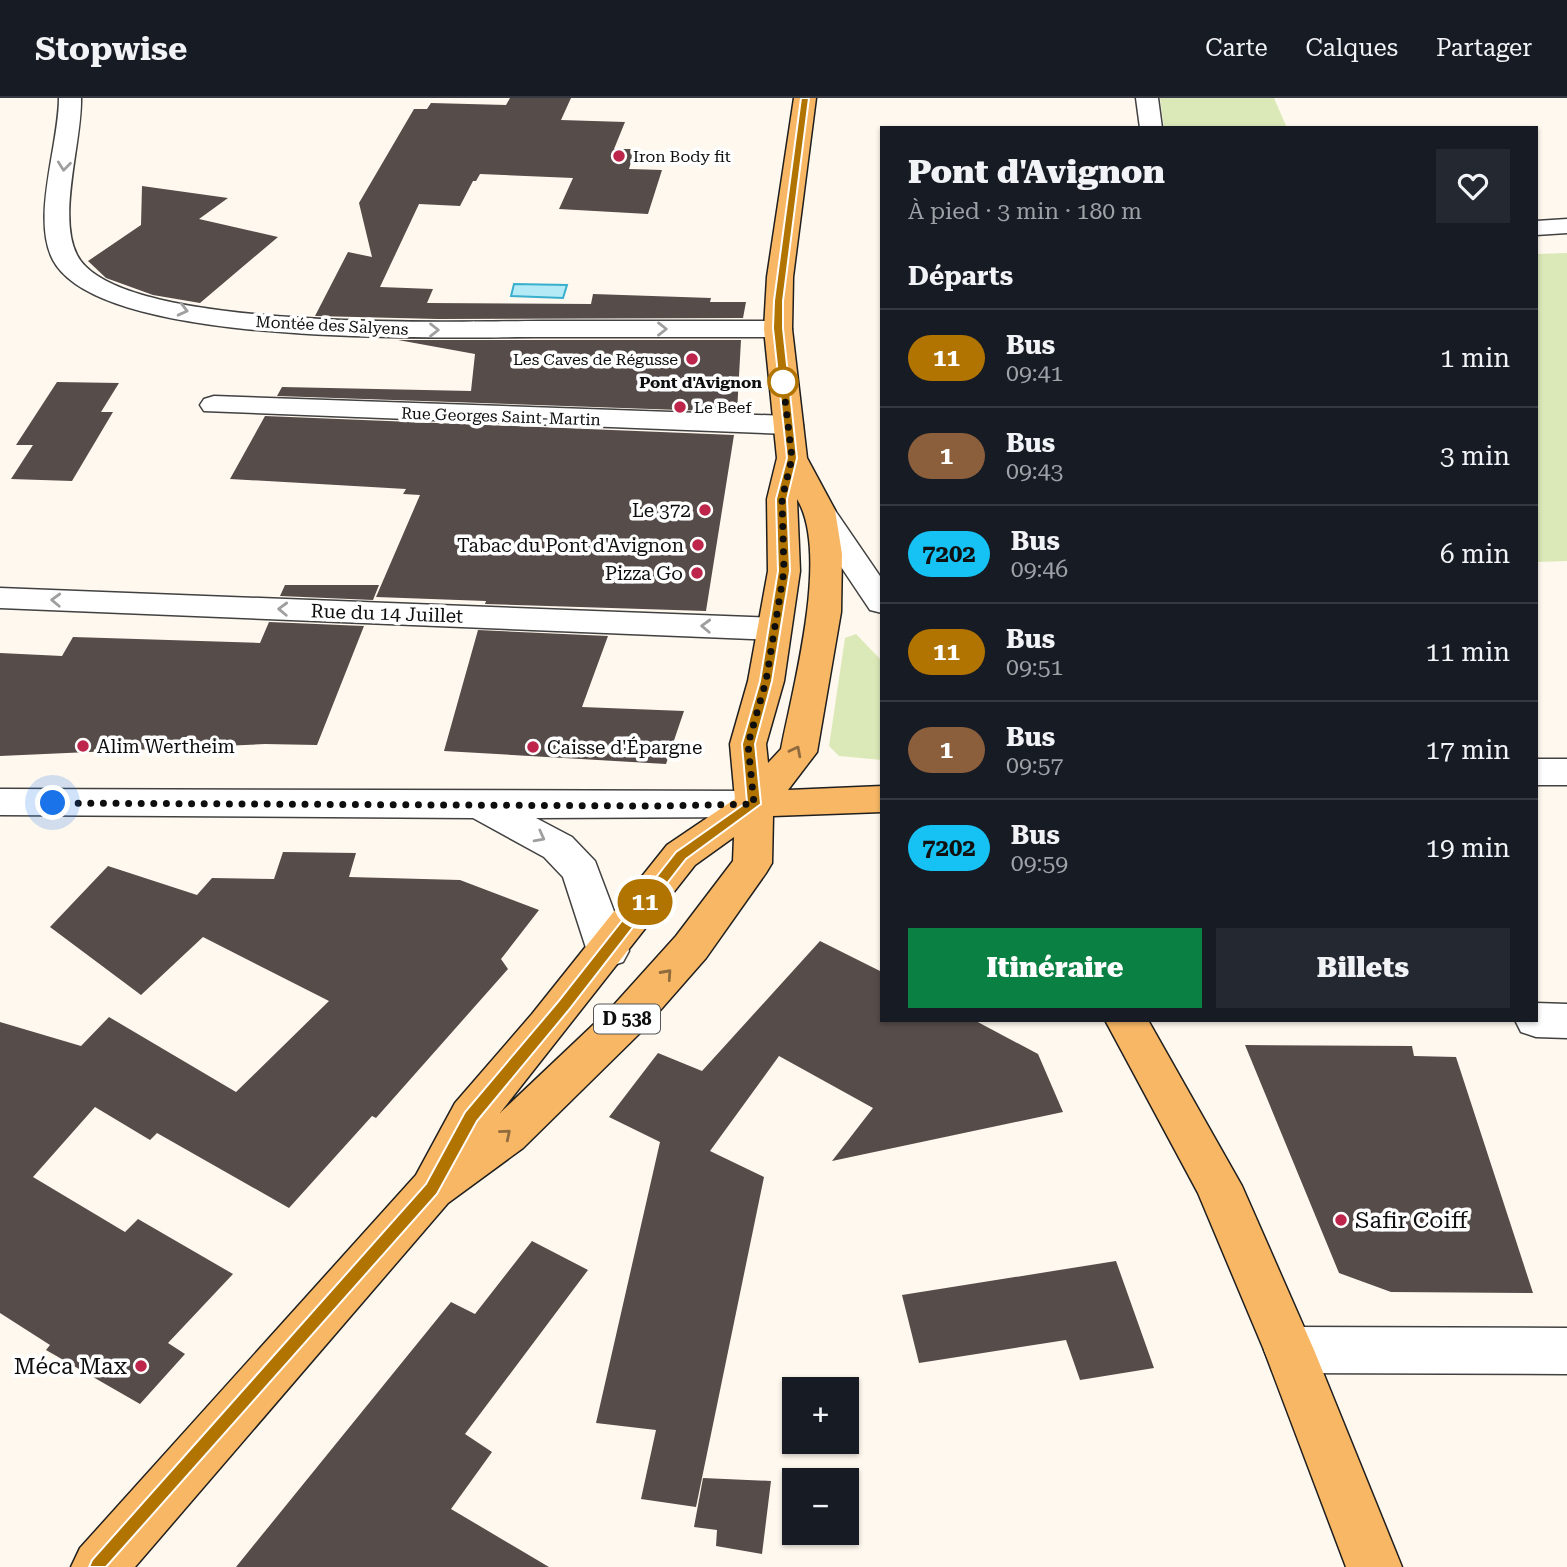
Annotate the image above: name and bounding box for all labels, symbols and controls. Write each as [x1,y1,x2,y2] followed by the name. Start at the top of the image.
[35,29,187,68] text: Stopwise
[1205,34,1268,62] text: Carte
[1306,34,1398,62] text: Calques
[1436,34,1532,62] text: Partager
[633,147,731,166] place label: Iron Body fit
[611,148,627,164] marker: Iron Body fit
[1436,149,1510,223] button: heart
[908,152,1165,191] text: Pont d'Avignon
[57,160,72,171] one-way arrow
[908,198,1142,225] text: À pied · 3 min · 180 m
[908,261,1013,291] text: Départs
[177,302,189,316] one-way arrow
[255,312,409,339] street label: Montée des Salyens
[657,321,667,337] one-way arrow
[429,322,440,337] one-way arrow
[1006,330,1055,360] text: Bus
[1440,343,1510,373] text: 1 min
[933,344,960,372] text: 11
[513,350,678,369] place label: Les Caves de Régusse
[684,351,700,367] marker: Les Caves de Régusse
[1006,360,1063,387] text: 09:41
[768,367,798,397] marker: Pont d'Avignon
[639,373,762,392] place label: Pont d'Avignon
[694,398,752,417] place label: Le Beef
[672,399,688,415] marker: Le Beef
[401,404,601,429] street label: Rue Georges Saint-Martin
[1006,428,1055,458] text: Bus
[1440,441,1510,471] text: 3 min
[940,442,953,470] text: 1
[1006,458,1063,485] text: 09:43
[632,499,691,522] place label: Le 372
[697,502,713,518] marker: Le 372
[1011,526,1060,556] text: Bus
[457,534,684,557] place label: Tabac du Pont d'Avignon
[690,537,706,553] marker: Tabac du Pont d'Avignon
[1440,539,1510,569] text: 6 min
[922,540,976,568] text: 7202
[1011,556,1068,583] text: 09:46
[605,562,683,585] place label: Pizza Go
[689,565,705,581] marker: Pizza Go
[50,593,61,608] one-way arrow
[310,599,464,628] street label: Rue du 14 Juillet
[277,602,288,617] one-way arrow
[700,618,711,633] one-way arrow
[1006,624,1055,654] text: Bus
[1426,637,1510,667] text: 11 min
[933,638,960,666] text: 11
[1006,654,1063,681] text: 09:51
[1006,722,1055,752] text: Bus
[97,735,235,758] place label: Alim Wertheim
[1426,735,1510,765] text: 17 min
[547,736,702,759] place label: Caisse d'Épargne
[940,736,953,764] text: 1
[75,738,91,754] marker: Alim Wertheim
[525,739,541,755] marker: Caisse d'Épargne
[788,746,802,759] one-way arrow
[1006,752,1063,779] text: 09:57
[35,785,70,820] your location
[1011,820,1060,850] text: Bus
[533,829,545,843] one-way arrow
[1426,833,1510,863] text: 19 min
[922,834,976,862] text: 7202
[1011,850,1068,877] text: 09:59
[614,879,676,925] line badge: 11
[632,888,658,916] text: 11
[908,928,1202,1008] button: Itinéraire
[1216,928,1510,1008] button: Billets
[659,969,672,982] one-way arrow
[594,1004,660,1034] road number: D 538
[498,1130,511,1142] one-way arrow
[1355,1207,1469,1234] place label: Safir Coiff
[1333,1212,1349,1228] marker: Safir Coiff
[14,1353,128,1380] place label: Méca Max
[133,1358,149,1374] marker: Méca Max
[782,1377,859,1545] map controls
[782,1377,859,1454] button: +
[782,1468,859,1545] button: −

